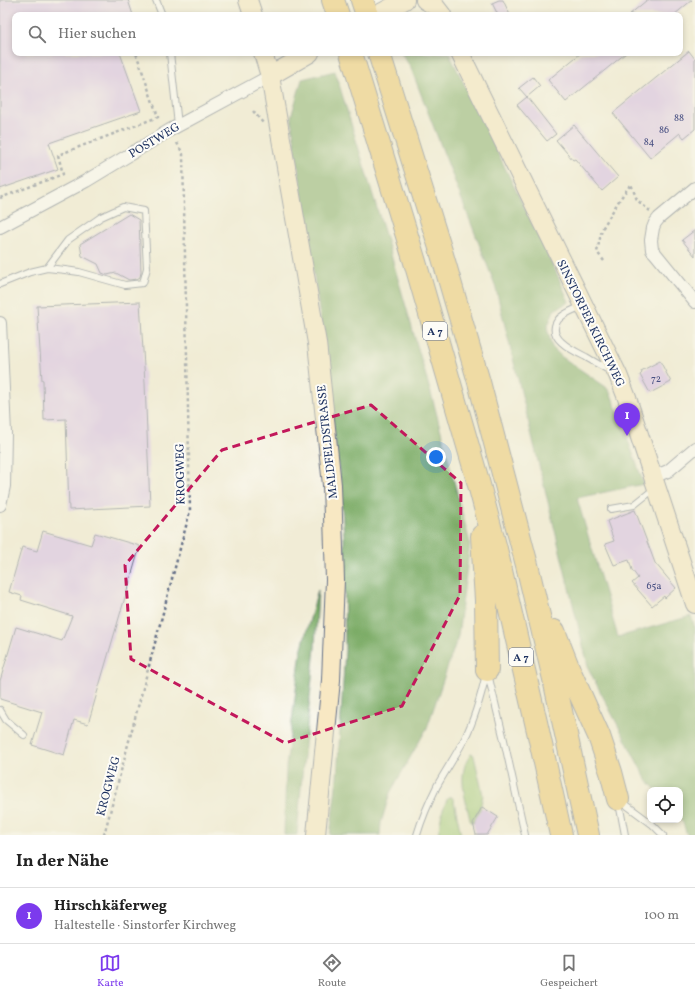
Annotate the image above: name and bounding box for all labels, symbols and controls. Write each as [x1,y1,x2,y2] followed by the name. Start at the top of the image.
[12,12,683,56] search box
[26,23,48,45] icon: search
[58,24,136,45] text: Hier suchen
[674,111,684,125] house number: 88
[126,119,183,162] street label: POSTWEG
[659,123,669,137] house number: 86
[644,135,654,149] house number: 84
[552,257,628,390] street label: SINSTORFER KIRCHWEG
[423,322,447,340] road number: A 7
[651,372,661,386] house number: 72
[314,384,342,500] street label: MALDFELDSTRASSE
[614,403,640,436] pin: 1
[172,443,190,505] street label: KROGWEG
[426,447,446,467] your location
[647,579,661,593] house number: 65a
[509,648,533,666] road number: A 7
[93,754,125,818] street label: KROGWEG
[647,787,683,823] map controls
[647,787,683,823] button: locate
[16,850,109,873] text: In der Nähe
[54,896,167,917] text: Hirschkäferweg
[26,907,32,925] text: 1
[644,907,679,925] text: 100 m
[54,917,236,935] text: Haltestelle · Sinstorfer Kirchweg
[97,952,124,991] tab: Karte
[318,952,346,991] tab: Route
[540,952,598,991] tab: Gespeichert

